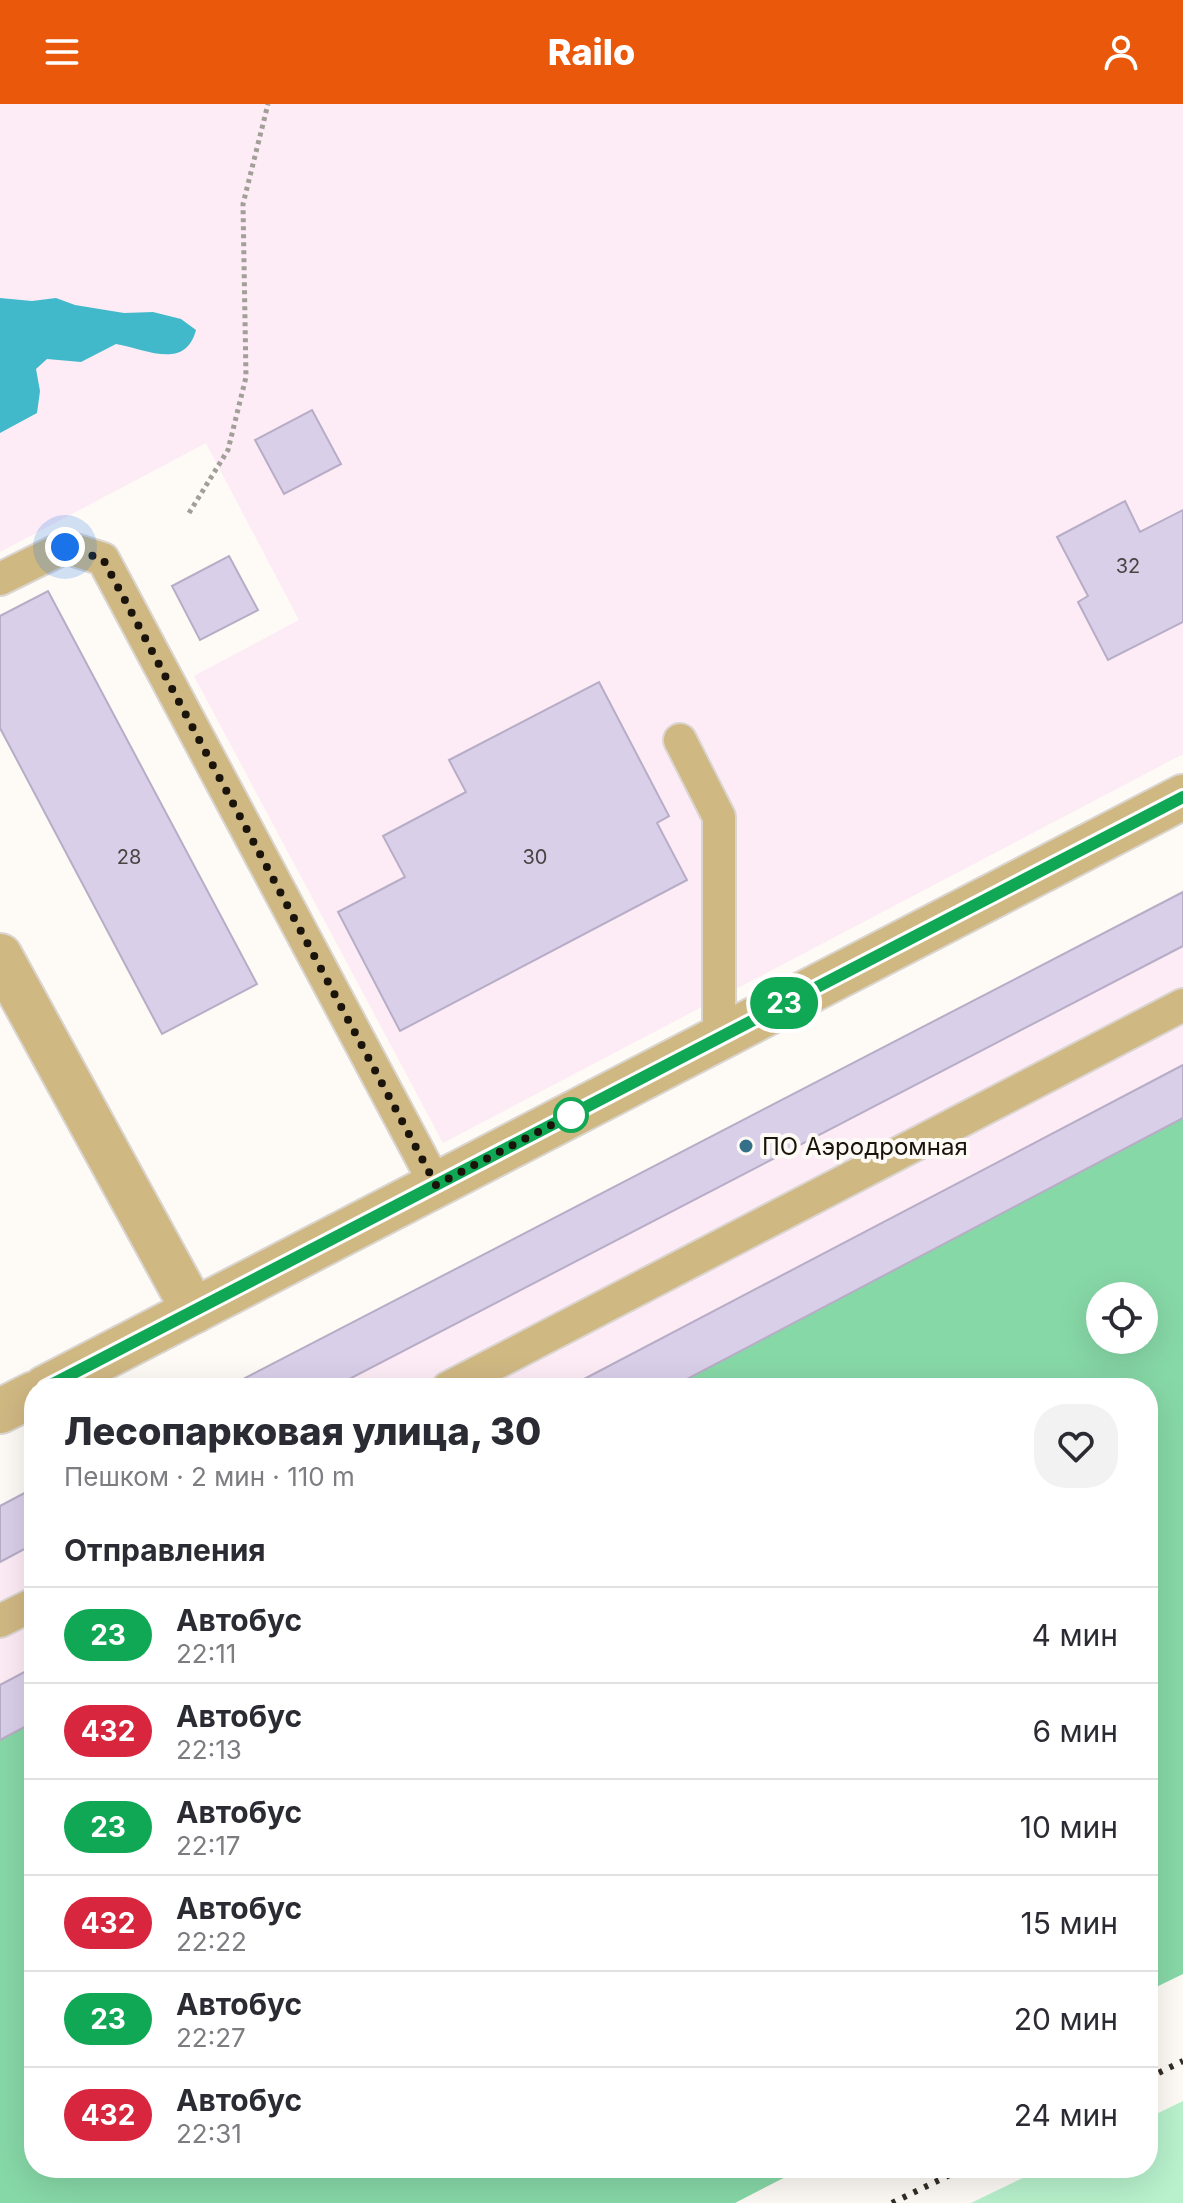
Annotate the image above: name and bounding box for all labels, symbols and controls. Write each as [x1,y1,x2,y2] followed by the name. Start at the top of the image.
[40,30,84,74] icon: menu
[548,30,635,74] text: Railo
[1099,30,1143,74] icon: person
[45,527,85,567] your location
[1116,554,1140,578] house number: 32
[117,845,141,869] house number: 28
[523,845,547,869] house number: 30
[748,977,820,1029] line badge: 23
[766,986,802,1020] text: 23
[554,1098,588,1132] unlabelled marker
[762,1132,968,1161] place label: ПО Аэродромная
[737,1137,755,1155] marker: ПО Аэродромная
[1086,1282,1158,1354] map controls
[1086,1282,1158,1354] button: locate
[1034,1404,1118,1488] button: heart
[64,1408,541,1454] text: Лесопарковая улица, 30
[64,1461,355,1492] text: Пешком · 2 мин · 110 m
[64,1532,266,1568] text: Отправления
[176,1602,302,1638] text: Автобус
[1032,1617,1118,1653] text: 4 мин
[90,1618,126,1652] text: 23
[176,1638,236,1669] text: 22:11
[176,1698,302,1734] text: Автобус
[1032,1713,1118,1749] text: 6 мин
[81,1714,135,1748] text: 432
[176,1734,242,1765] text: 22:13
[176,1794,302,1830] text: Автобус
[1020,1809,1118,1845] text: 10 мин
[90,1810,126,1844] text: 23
[176,1830,241,1861] text: 22:17
[176,1890,302,1926] text: Автобус
[1021,1905,1118,1941] text: 15 мин
[81,1906,135,1940] text: 432
[176,1926,247,1957] text: 22:22
[176,1986,302,2022] text: Автобус
[1014,2001,1118,2037] text: 20 мин
[90,2002,126,2036] text: 23
[176,2022,246,2053] text: 22:27
[176,2082,302,2118] text: Автобус
[1014,2097,1118,2133] text: 24 мин
[81,2098,135,2132] text: 432
[176,2118,242,2149] text: 22:31

